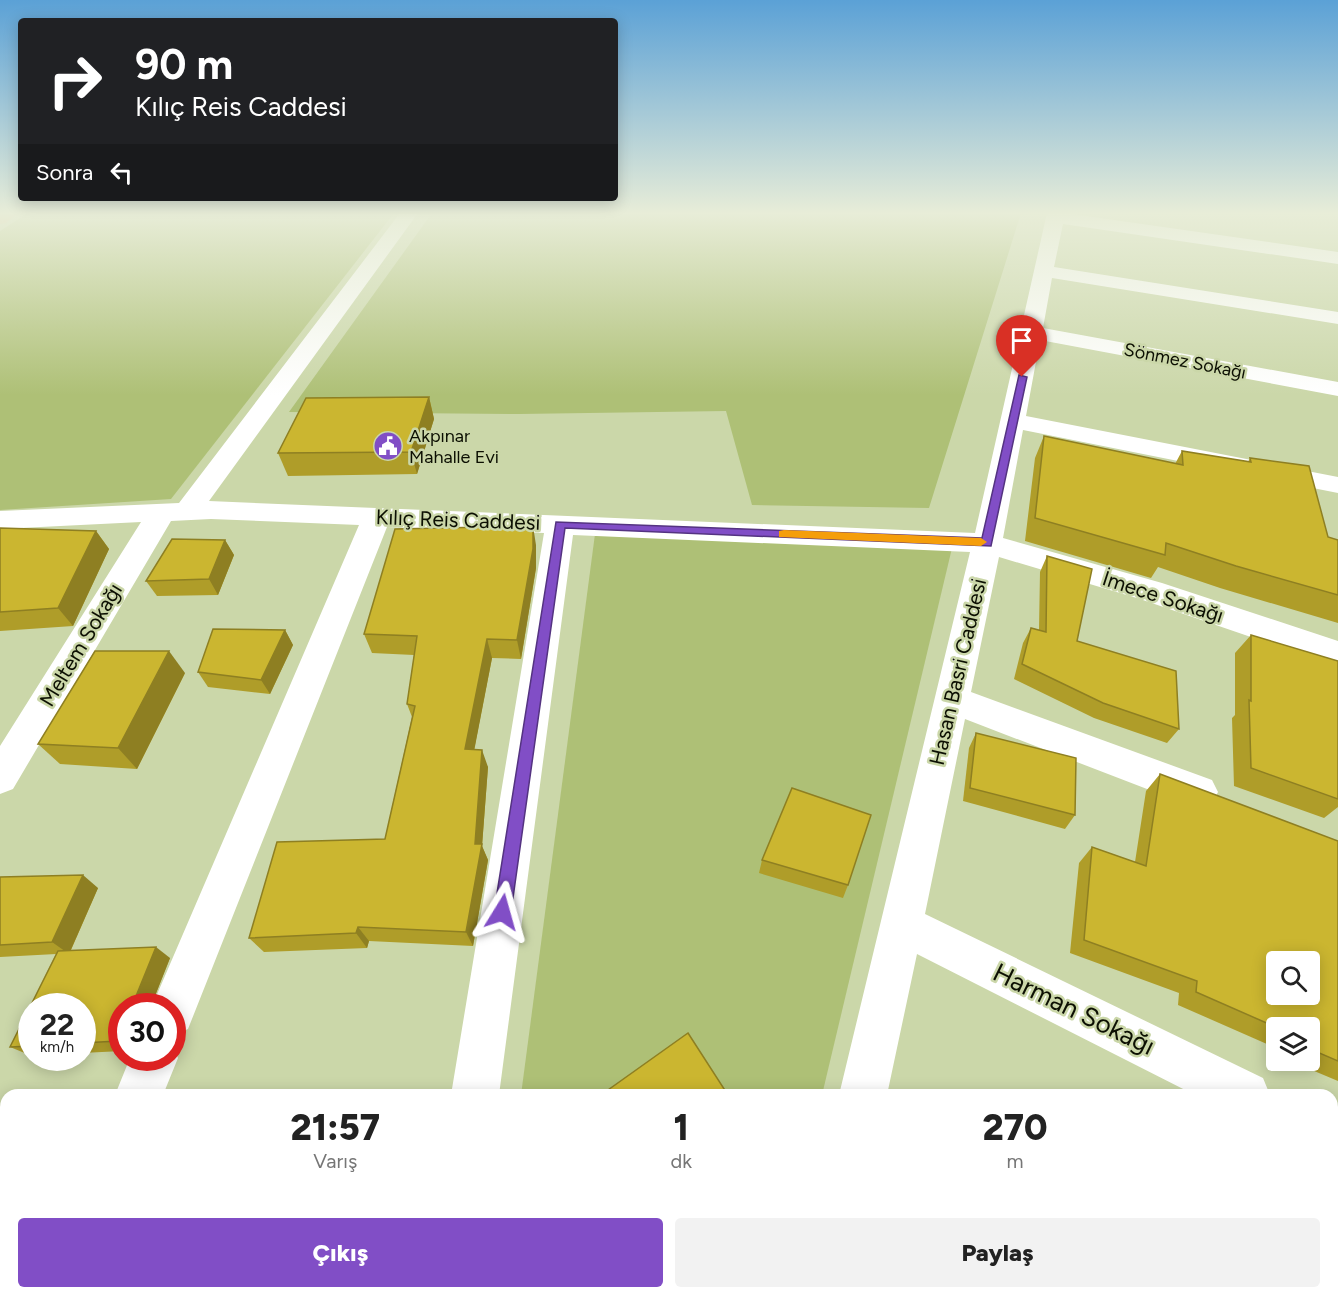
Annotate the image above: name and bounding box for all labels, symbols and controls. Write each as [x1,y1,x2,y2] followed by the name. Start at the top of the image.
[135,39,233,90] text: 90 m
[36,42,114,120] icon: right
[135,90,347,123] text: Kılıç Reis Caddesi
[105,156,138,189] icon: left
[36,159,93,186] text: Sonra
[996,315,1047,377] pin
[1005,324,1038,357] icon: arrive
[1122,338,1248,384] street label: Sönmez Sokağı
[409,425,499,468] place label: Akpınar Mahalle Evi
[372,430,404,462] public building icon: Akpınar Mahalle Evi
[375,504,541,535] street label: Kılıç Reis Caddesi
[1099,565,1227,628] street label: İmece Sokağı
[924,576,991,768] street label: Hasan Basri Caddesi
[34,579,127,711] street label: Meltem Sokağı
[470,880,534,944] position arrow
[1266,951,1320,1071] map controls
[1266,951,1320,1005] button: search
[988,956,1160,1062] street label: Harman Sokağı
[108,993,186,1071] speed limit sign: 30
[40,1006,74,1043] text: 22
[1266,1017,1320,1071] button: layers
[40,1038,74,1056] text: km/h
[291,1106,380,1149] text: 21:57
[674,1106,689,1149] text: 1
[983,1106,1047,1149] text: 270
[313,1149,357,1173] text: Varış
[671,1149,692,1173] text: dk
[1006,1149,1024,1173] text: m
[18,1218,663,1287] button: Çıkış
[675,1218,1320,1287] button: Paylaş

